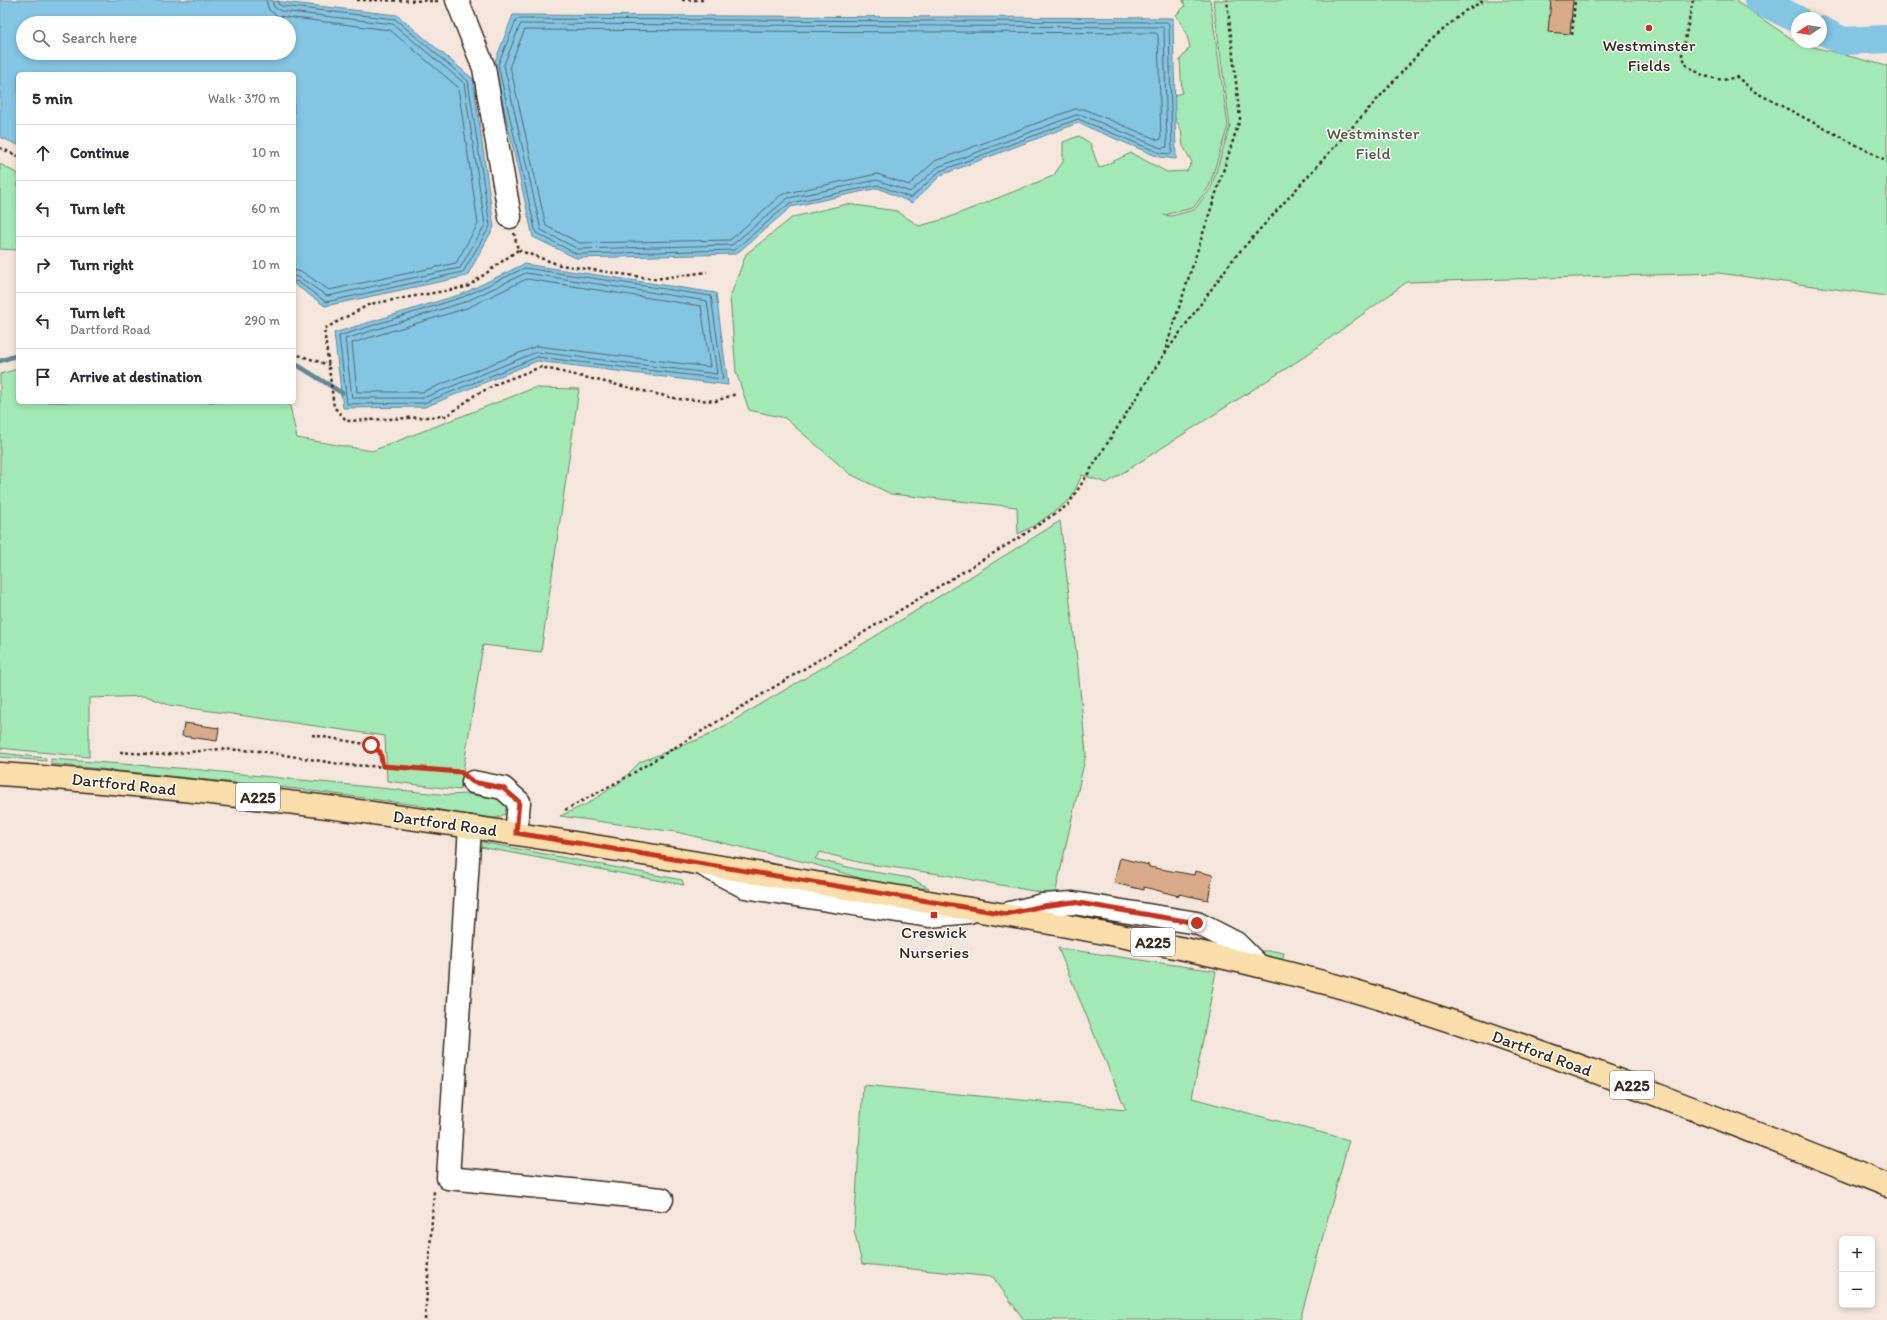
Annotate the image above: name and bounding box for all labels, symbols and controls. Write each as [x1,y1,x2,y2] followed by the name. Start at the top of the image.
[1791,12,1827,48] north arrow
[16,16,296,60] search box
[1644,23,1654,33] marker: Westminster Fields
[30,27,52,49] icon: search
[62,29,137,47] text: Search here
[1602,35,1696,75] place label: Westminster Fields
[32,88,72,108] text: 5 min
[208,91,280,106] text: Walk · 370 m
[1326,123,1420,163] park label: Westminster Field
[32,142,54,164] icon: ahead
[70,144,129,162] text: Continue
[252,145,280,160] text: 10 m
[32,198,54,220] icon: left
[70,200,125,218] text: Turn left
[251,201,280,216] text: 60 m
[32,254,54,276] icon: right
[70,256,134,274] text: Turn right
[252,257,280,272] text: 10 m
[70,304,125,322] text: Turn left
[32,310,54,332] icon: left
[244,313,280,328] text: 290 m
[70,322,150,337] text: Dartford Road
[32,366,54,388] icon: arrive
[70,368,202,386] text: Arrive at destination
[362,736,380,754] route start
[71,769,178,800] street label: Dartford Road
[236,783,280,811] road number: A225
[392,806,499,840] street label: Dartford Road
[929,910,939,920] marker: Creswick Nurseries
[1188,914,1206,932] route end
[899,922,969,962] place label: Creswick Nurseries
[1131,928,1175,956] road number: A225
[1489,1026,1595,1081] street label: Dartford Road
[1610,1071,1654,1099] road number: A225
[1839,1236,1875,1308] map controls
[1839,1236,1875,1272] button: +
[1839,1272,1875,1308] button: −

